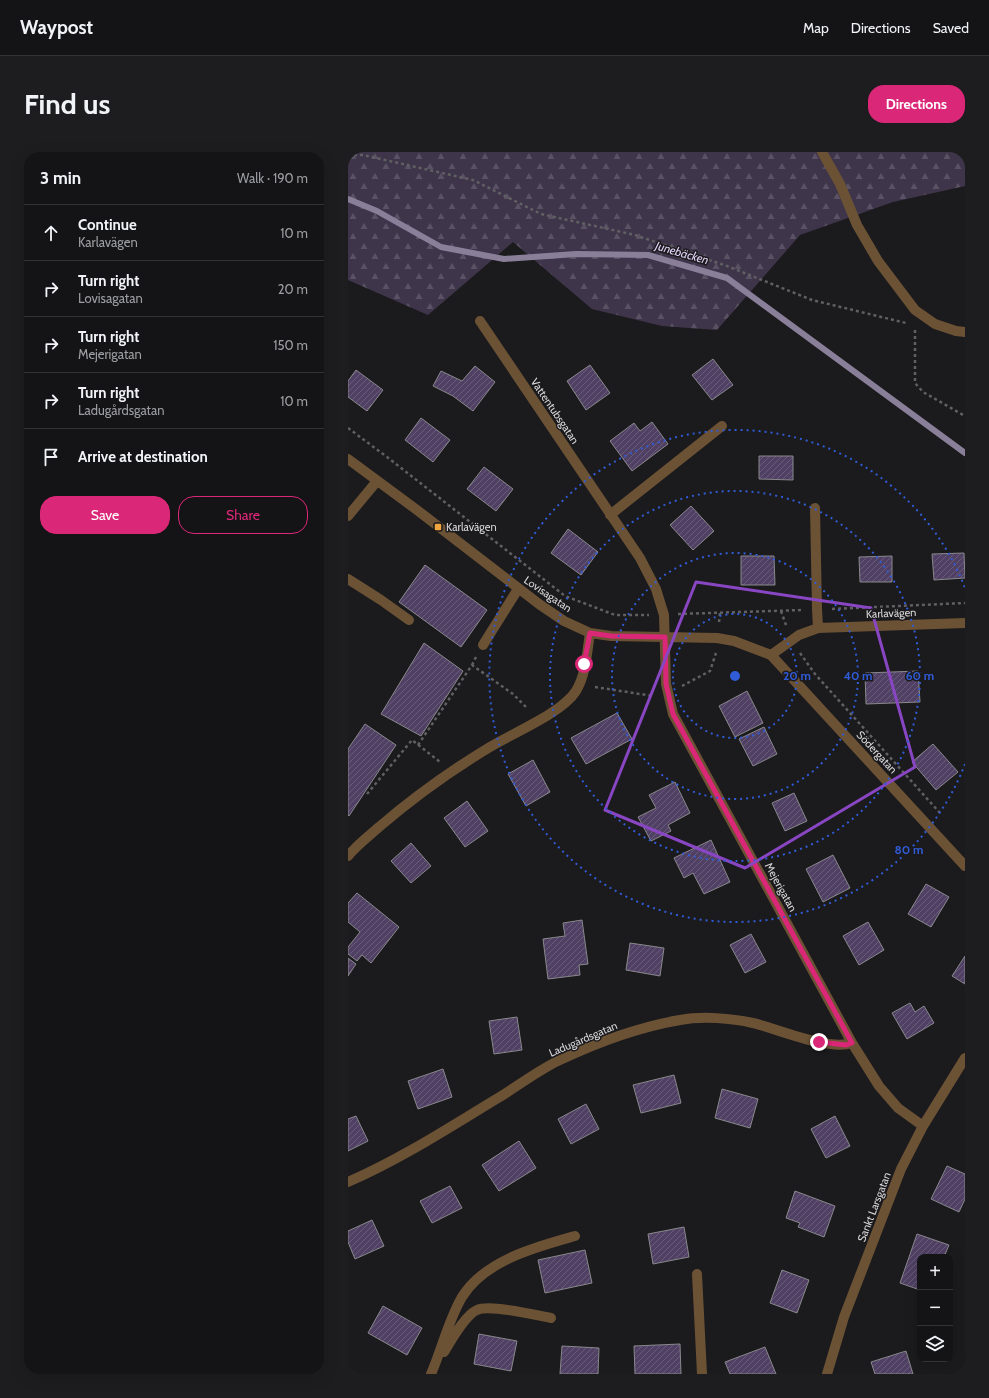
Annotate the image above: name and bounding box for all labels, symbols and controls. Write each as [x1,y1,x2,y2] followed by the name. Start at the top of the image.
[20,16,93,39] text: Waypost
[803,19,829,37] text: Map
[851,19,911,37] text: Directions
[933,19,969,37] text: Saved
[868,85,965,123] button: Directions
[24,87,110,121] text: Find us
[40,168,81,188] text: 3 min
[237,170,308,186] text: Walk · 190 m
[78,216,137,234] text: Continue
[40,222,62,244] icon: ahead
[280,225,308,241] text: 10 m
[78,234,138,250] text: Karlavägen
[653,237,711,267] water label: Junebäcken
[78,272,139,290] text: Turn right
[40,278,62,300] icon: right
[278,281,308,297] text: 20 m
[78,290,143,306] text: Lovisagatan
[78,328,139,346] text: Turn right
[40,334,62,356] icon: right
[273,337,308,353] text: 150 m
[78,346,142,362] text: Mejerigatan
[528,375,582,447] street label: Vattentubsgatan
[78,384,139,402] text: Turn right
[40,390,62,412] icon: right
[280,393,308,409] text: 10 m
[78,402,165,418] text: Ladugårdsgatan
[40,446,62,468] icon: arrive
[78,448,208,466] text: Arrive at destination
[40,496,170,534] button: Save
[178,496,308,534] button: Share
[446,520,497,534] place label: Karlavägen
[433,522,443,532] marker: Karlavägen
[521,573,575,615] street label: Lovisagatan
[865,605,917,621] street label: Karlavägen
[575,655,593,673] route start
[783,668,811,683] text: 20 m
[843,668,873,683] text: 40 m
[906,668,934,683] text: 60 m
[728,669,742,683] centre of rings
[854,728,900,776] street label: Södergatan
[895,842,923,857] text: 80 m
[762,860,800,914] street label: Mejerigatan
[547,1018,619,1060] street label: Ladugårdsgatan
[810,1033,828,1051] route end
[854,1170,894,1244] street label: Sankt Larsgatan
[917,1254,953,1362] map controls
[917,1254,953,1290] button: +
[917,1290,953,1326] button: −
[917,1326,953,1362] button: layers

